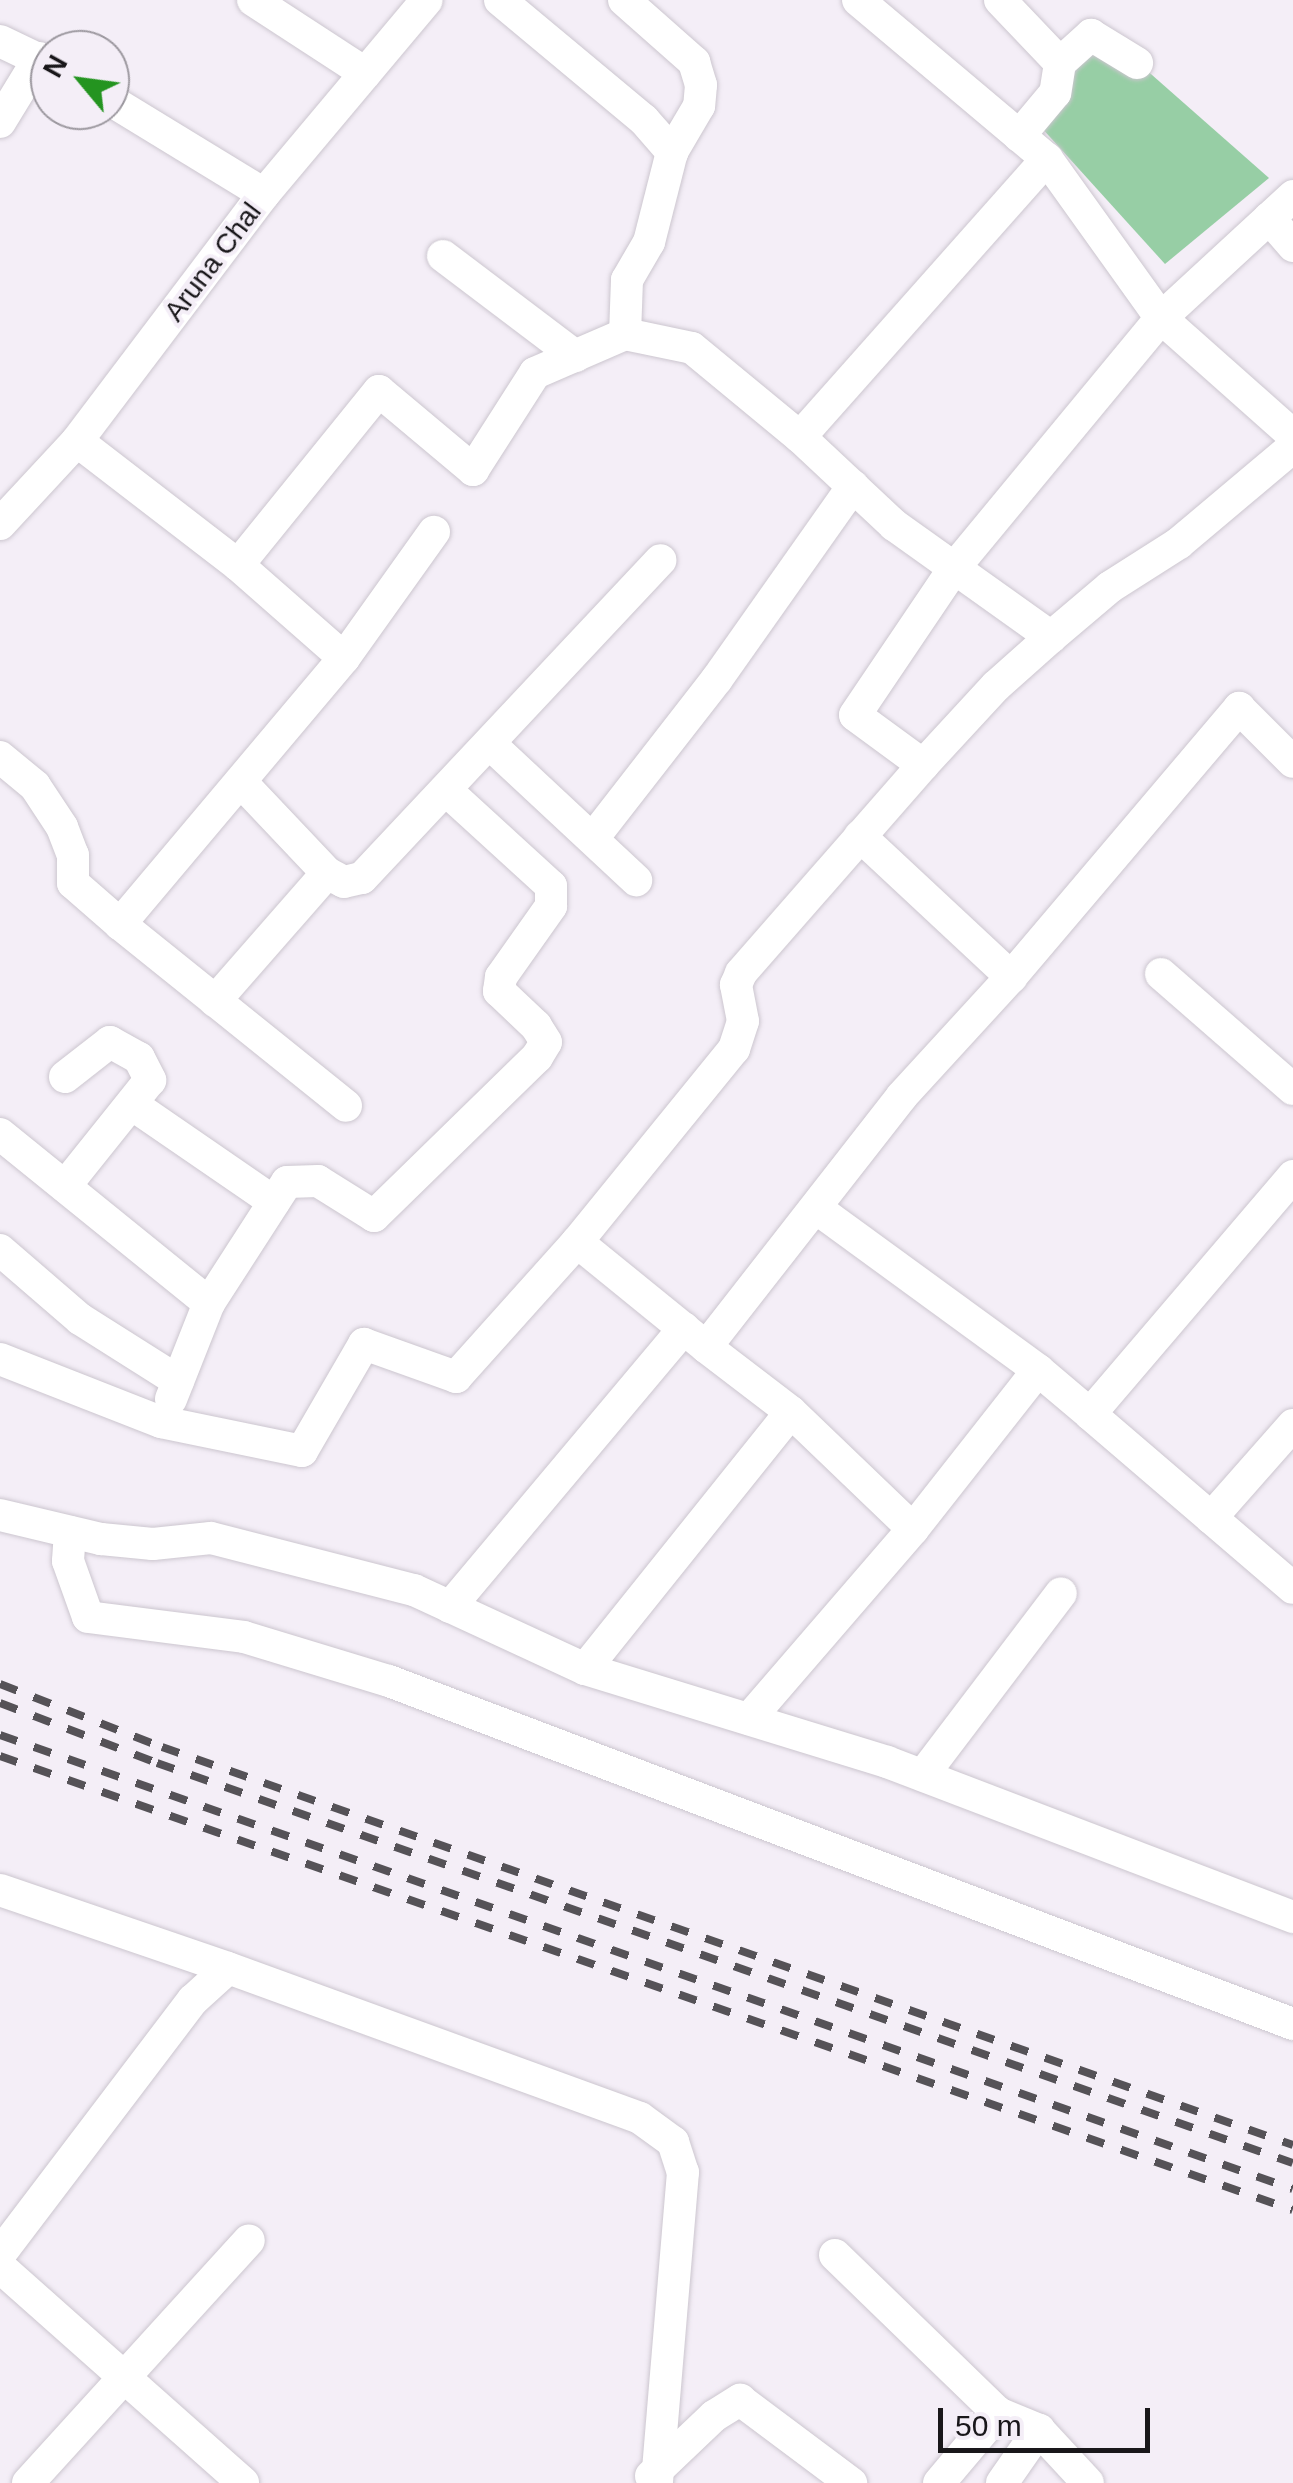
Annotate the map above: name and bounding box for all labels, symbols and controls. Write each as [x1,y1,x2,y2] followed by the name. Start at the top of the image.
[30,30,130,130] north arrow
[37,50,74,83] text: N
[157,196,269,328] street label: Aruna Chal
[943,2388,1156,2450] scale bar
[955,2409,1022,2442] text: 50 m

